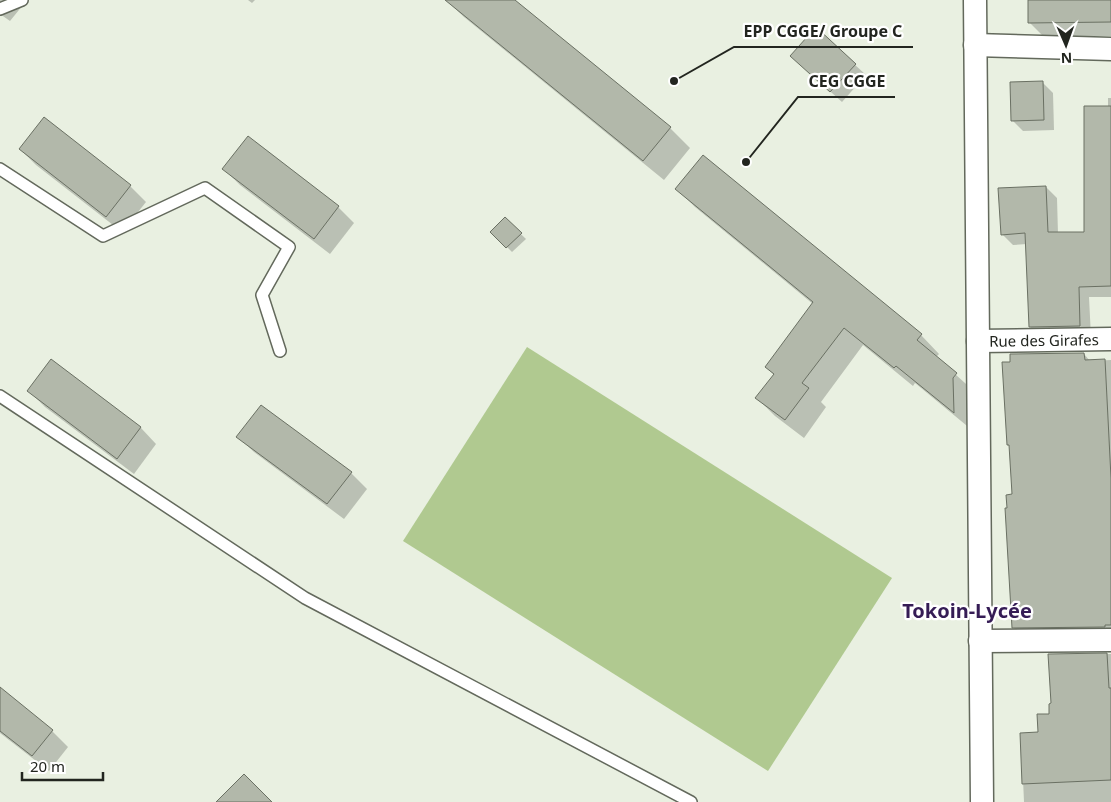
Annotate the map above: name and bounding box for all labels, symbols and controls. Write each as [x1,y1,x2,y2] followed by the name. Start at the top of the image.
[734,16,913,47] callout: EPP CGGE/ Groupe C
[744,20,902,42] text: EPP CGGE/ Groupe C
[1041,20,1091,70] north arrow
[1060,49,1072,68] text: N
[798,66,895,97] callout: CEG CGGE
[808,70,886,92] text: CEG CGGE
[989,329,1099,351] street label: Rue des Girafes
[902,597,1032,624] district label: Tokoin-Lycée
[22,750,104,782] scale bar
[30,756,65,776] text: 20 m

